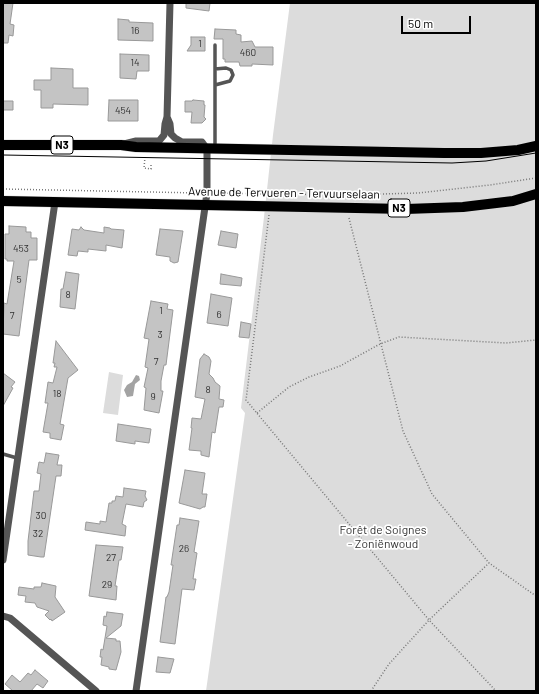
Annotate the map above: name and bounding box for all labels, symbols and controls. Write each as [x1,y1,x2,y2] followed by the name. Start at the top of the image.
[403,8,473,34] scale bar
[408,16,433,30] text: 50 m
[131,25,139,37] house number: 16
[198,38,202,50] house number: 1
[240,47,256,59] house number: 460
[130,57,140,69] house number: 14
[115,105,131,117] house number: 454
[51,136,73,154] road number: N3
[188,184,380,202] street label: Avenue de Tervueren - Tervuurselaan
[388,199,410,217] road number: N3
[13,243,29,255] house number: 453
[16,274,22,286] house number: 5
[65,289,71,301] house number: 8
[159,305,163,317] house number: 1
[216,309,222,321] house number: 6
[10,310,14,322] house number: 7
[157,329,163,341] house number: 3
[154,356,158,368] house number: 7
[205,384,211,396] house number: 8
[53,388,61,400] house number: 18
[150,391,156,403] house number: 9
[36,510,46,522] house number: 30
[339,523,427,551] park label: Forêt de Soignes - Zoniënwoud
[33,528,43,540] house number: 32
[179,543,189,555] house number: 26
[106,552,116,564] house number: 27
[102,579,112,591] house number: 29

